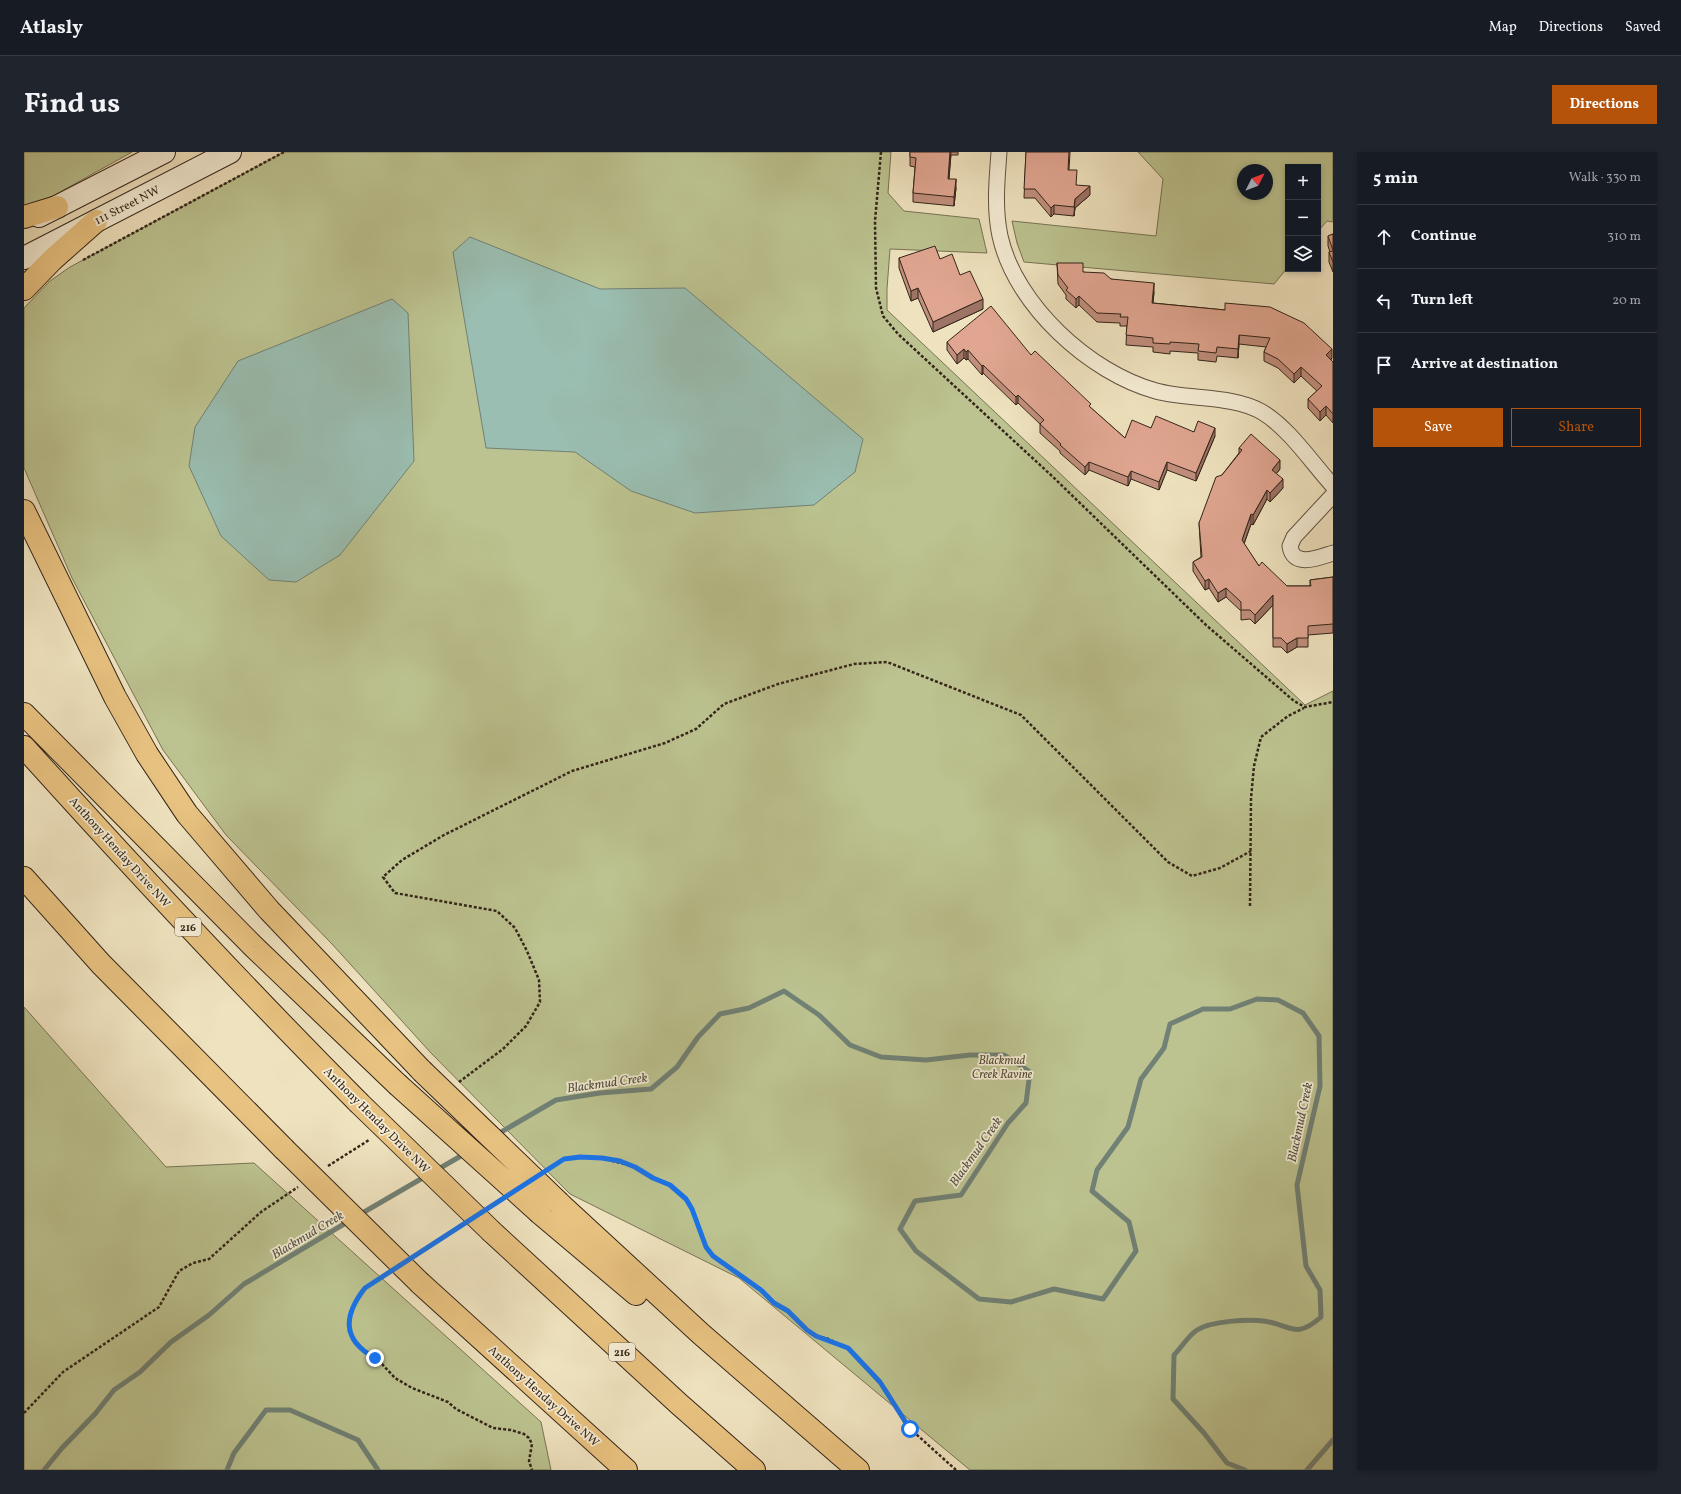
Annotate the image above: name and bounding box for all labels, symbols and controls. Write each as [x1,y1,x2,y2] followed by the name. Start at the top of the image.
[20,15,83,41] text: Atlasly
[1489,18,1517,37] text: Map
[1539,18,1603,37] text: Directions
[1625,18,1661,37] text: Saved
[24,85,120,124] text: Find us
[1552,85,1657,124] button: Directions
[1237,164,1273,200] north arrow
[1285,164,1321,272] map controls
[1285,164,1321,200] button: +
[1373,167,1418,190] text: 5 min
[1569,169,1641,187] text: Walk · 330 m
[92,183,163,229] street label: 111 Street NW
[1285,200,1321,236] button: −
[1373,226,1395,248] icon: ahead
[1411,226,1476,247] text: Continue
[1607,228,1641,246] text: 310 m
[1285,236,1321,272] button: layers
[1373,290,1395,312] icon: left
[1411,290,1473,311] text: Turn left
[1612,292,1641,310] text: 20 m
[1373,354,1395,376] icon: arrive
[1411,354,1558,375] text: Arrive at destination
[1373,408,1503,447] button: Save
[1511,408,1641,447] button: Share
[65,794,173,912] street label: Anthony Henday Drive NW
[175,918,201,936] road number: 216
[972,1053,1033,1083] park label: Blackmud Creek Ravine
[320,1064,433,1177] street label: Anthony Henday Drive NW
[566,1069,649,1099] water label: Blackmud Creek
[1284,1081,1318,1164] water label: Blackmud Creek
[946,1114,1007,1191] water label: Blackmud Creek
[269,1207,348,1264] water label: Blackmud Creek
[484,1343,602,1451] street label: Anthony Henday Drive NW
[609,1343,635,1361] road number: 216
[366,1349,384,1367] route end
[901,1420,919,1438] route start

